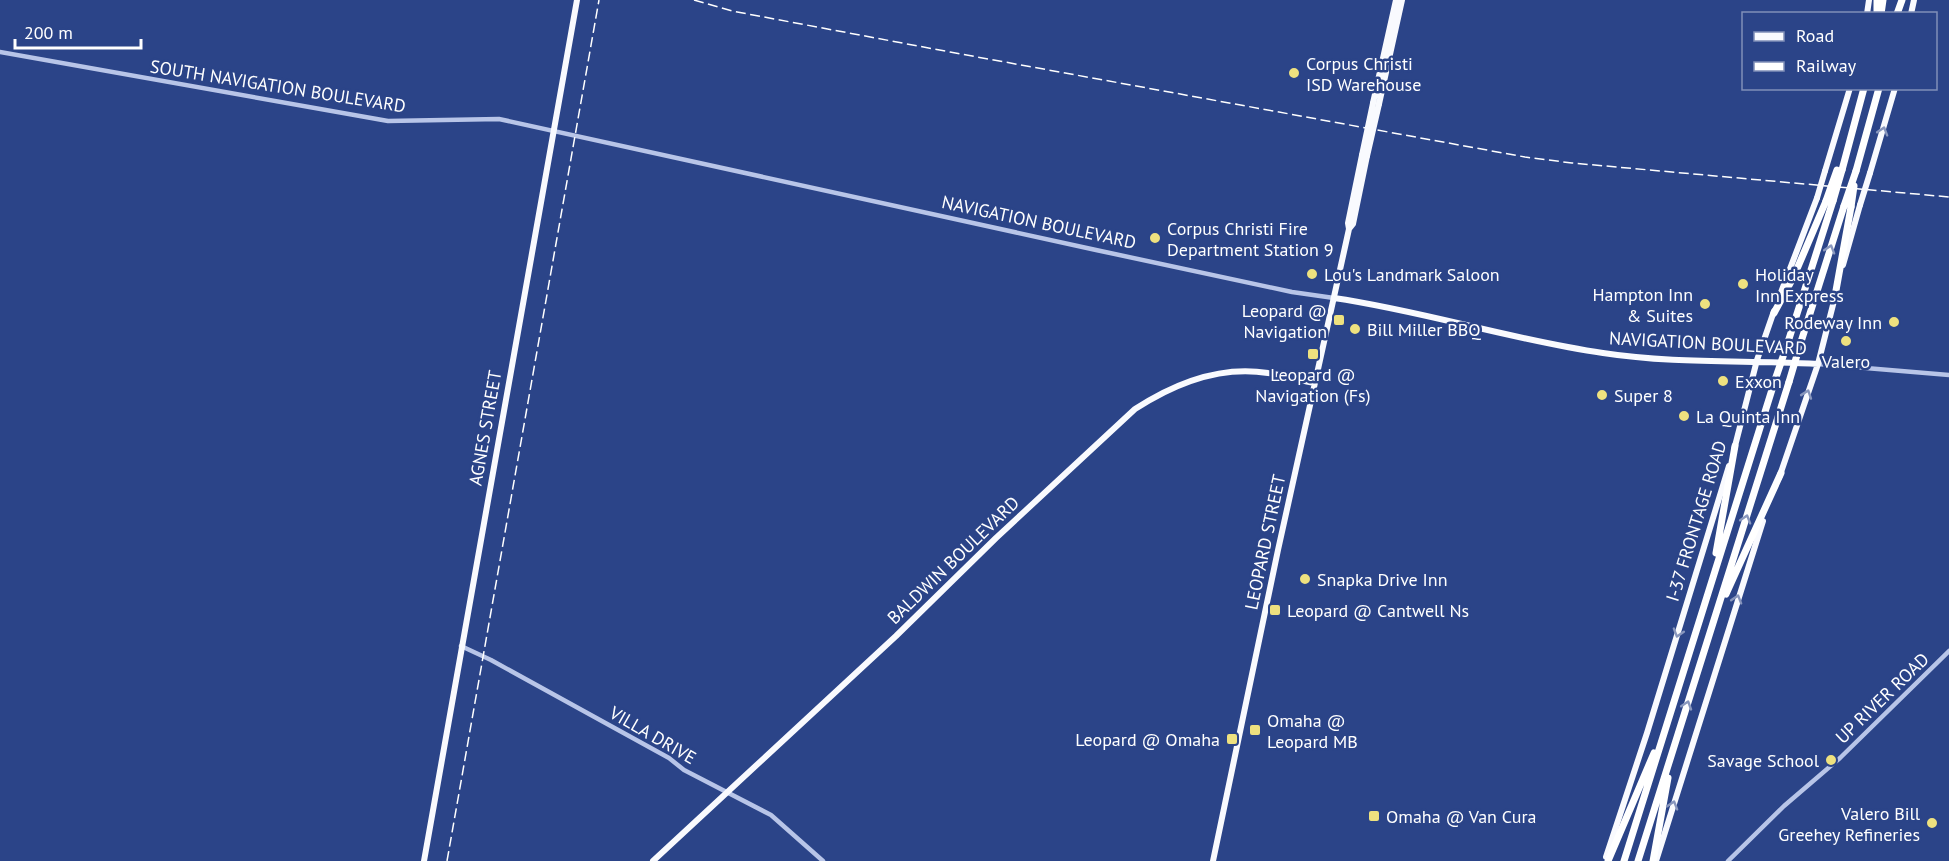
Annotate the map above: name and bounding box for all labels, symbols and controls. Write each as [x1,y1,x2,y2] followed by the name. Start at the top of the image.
[15,12,141,50] scale bar
[1742,12,1937,90] legend
[24,21,73,44] text: 200 m
[1796,24,1834,47] text: Road
[1306,52,1421,96] place label: Corpus Christi ISD Warehouse
[149,54,407,118] street label: SOUTH NAVIGATION BOULEVARD
[1796,54,1857,77] text: Railway
[1287,66,1301,80] marker: Corpus Christi ISD Warehouse
[1876,126,1888,137] one-way arrow
[940,190,1138,254] street label: NAVIGATION BOULEVARD
[1167,217,1333,261] place label: Corpus Christi Fire Department Station 9
[1148,231,1162,245] marker: Corpus Christi Fire Department Station 9
[1823,244,1836,255] one-way arrow
[1324,263,1500,286] place label: Lou's Landmark Saloon
[1755,263,1844,307] place label: Holiday Inn Express
[1305,267,1319,281] marker: Lou's Landmark Saloon
[1736,277,1750,291] marker: Holiday Inn Express
[1592,283,1693,327] place label: Hampton Inn & Suites
[1698,297,1712,311] marker: Hampton Inn & Suites
[1242,299,1327,343] place label: Leopard @ Navigation
[1784,311,1882,334] place label: Rodeway Inn
[1332,313,1346,327] marker: Leopard @ Navigation
[1887,315,1901,329] marker: Rodeway Inn
[1367,318,1481,341] place label: Bill Miller BBQ
[1348,322,1362,336] marker: Bill Miller BBQ
[1609,326,1807,360] street label: NAVIGATION BOULEVARD
[1839,334,1853,348] marker: Valero
[1306,347,1320,361] marker: Leopard @ Navigation (Fs)
[1821,350,1870,373] place label: Valero
[1255,363,1371,407] place label: Leopard @ Navigation (Fs)
[464,368,506,487] street label: AGNES STREET
[1735,370,1782,393] place label: Exxon
[1716,374,1730,388] marker: Exxon
[1614,384,1673,407] place label: Super 8
[1595,388,1609,402] marker: Super 8
[1800,389,1813,400] one-way arrow
[1696,405,1800,428] place label: La Quinta Inn
[1677,409,1691,423] marker: La Quinta Inn
[1661,438,1731,604] street label: I-37 FRONTAGE ROAD
[1239,472,1291,612] street label: LEOPARD STREET
[882,491,1024,629] street label: BALDWIN BOULEVARD
[1738,514,1751,525] one-way arrow
[1317,568,1448,591] place label: Snapka Drive Inn
[1298,572,1312,586] marker: Snapka Drive Inn
[1730,594,1742,605] one-way arrow
[1287,599,1469,622] place label: Leopard @ Cantwell Ns
[1268,603,1282,617] marker: Leopard @ Cantwell Ns
[1673,627,1685,638] one-way arrow
[1830,648,1934,748] street label: UP RIVER ROAD
[605,700,700,769] street label: VILLA DRIVE
[1679,700,1692,711] one-way arrow
[1267,709,1358,753] place label: Omaha @ Leopard MB
[1248,723,1262,737] marker: Omaha @ Leopard MB
[1075,728,1220,751] place label: Leopard @ Omaha
[1225,732,1239,746] marker: Leopard @ Omaha
[1707,749,1820,772] place label: Savage School
[1824,753,1838,767] marker: Savage School
[1666,800,1679,811] one-way arrow
[1778,802,1921,846] place label: Valero Bill Greehey Refineries
[1386,805,1536,828] place label: Omaha @ Van Cura
[1367,809,1381,823] marker: Omaha @ Van Cura
[1925,816,1939,830] marker: Valero Bill Greehey Refineries

